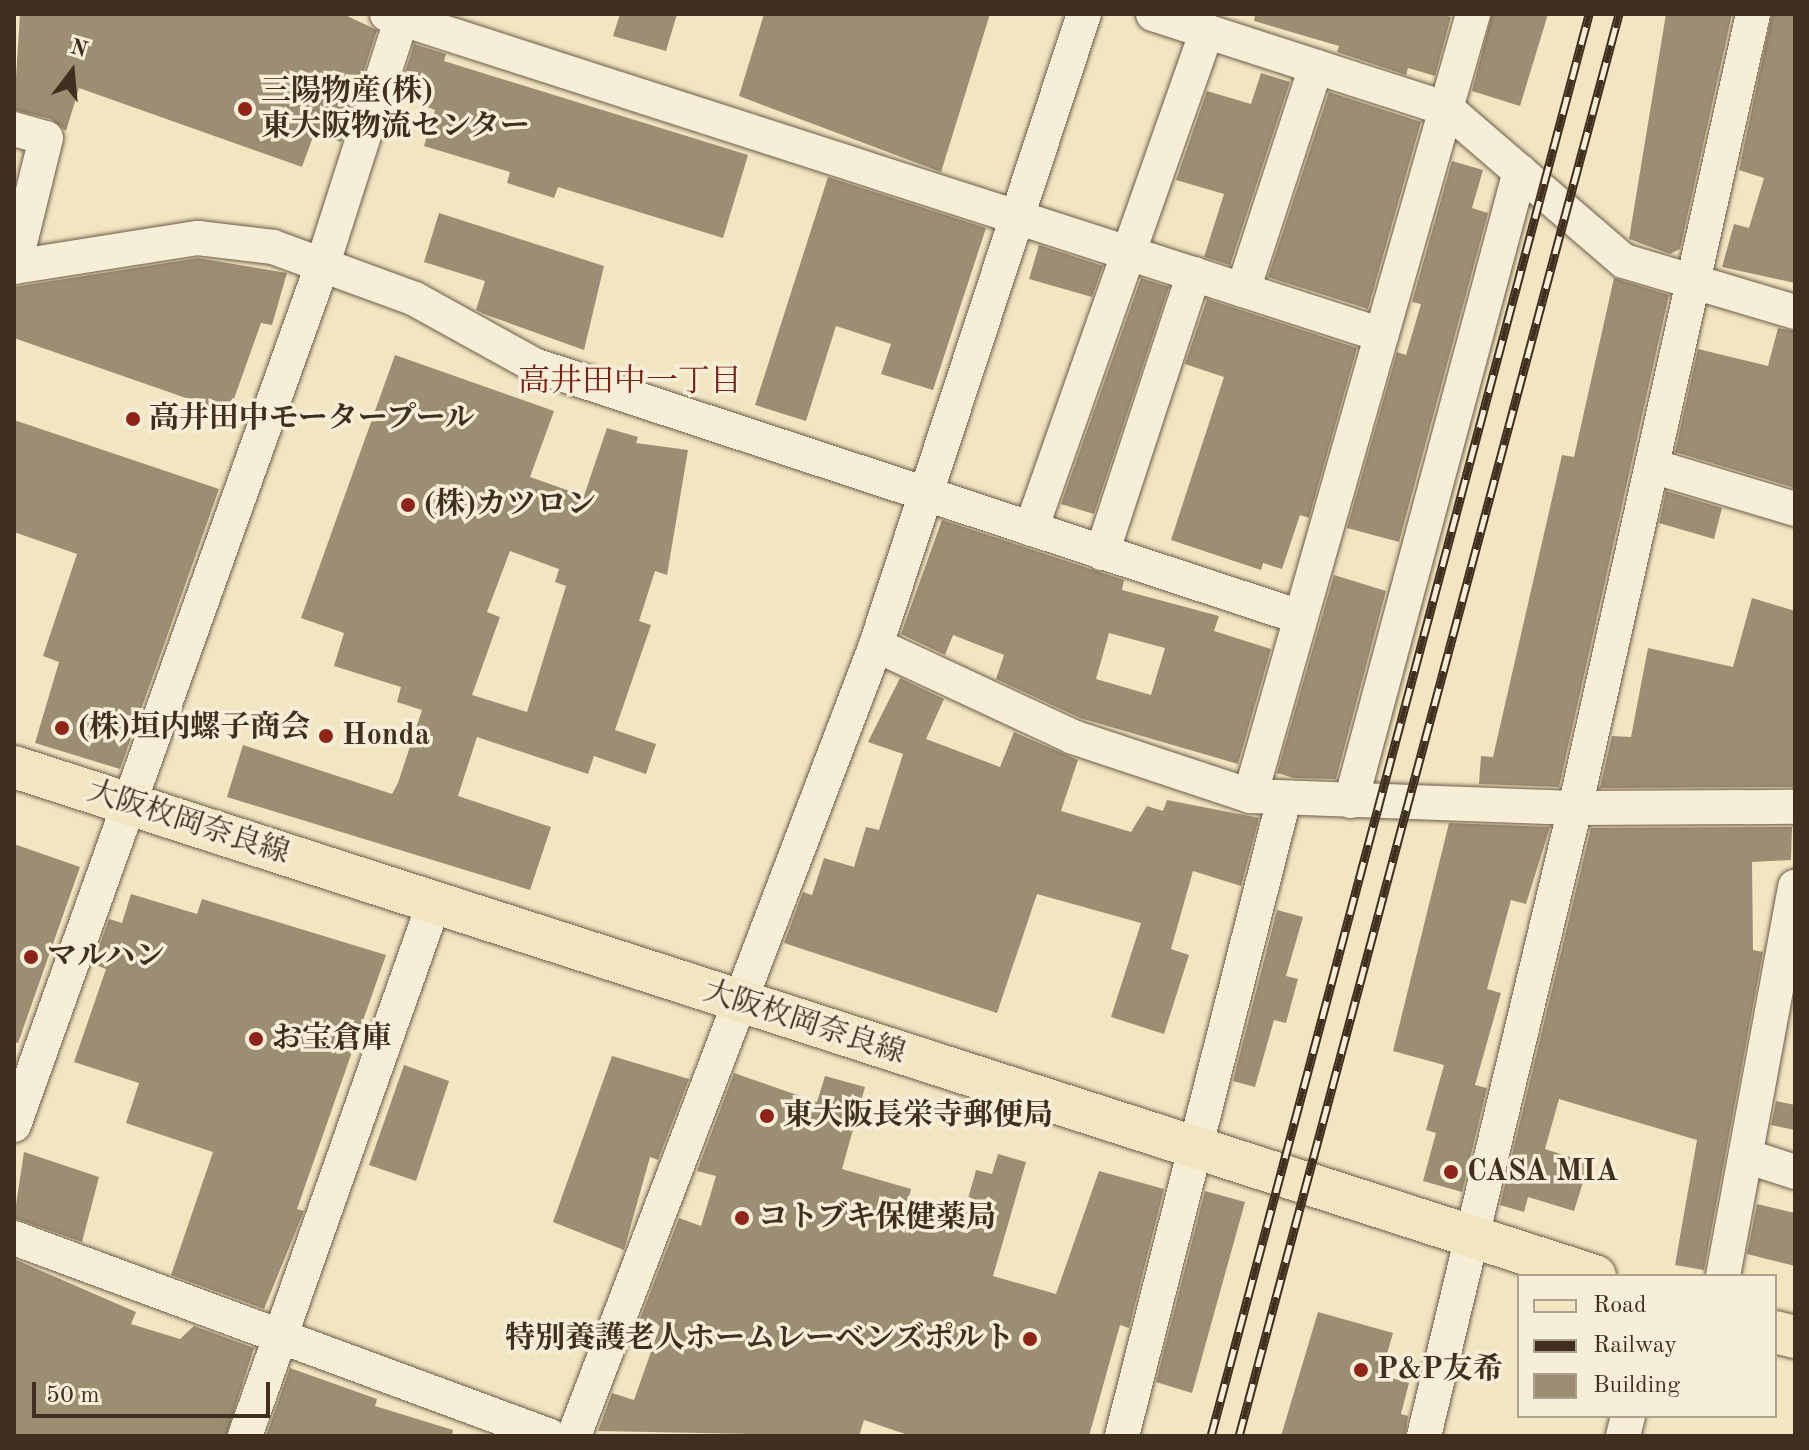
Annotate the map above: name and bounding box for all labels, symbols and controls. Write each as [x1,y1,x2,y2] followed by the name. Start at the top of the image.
[32,32,112,112] north arrow
[68,36,90,62] text: N
[261,74,531,144] place label: 三陽物産(株) 東大阪物流センター
[236,100,254,118] marker: 三陽物産(株) 東大阪物流センター
[518,364,742,402] district label: 高井田中一丁目
[149,401,477,437] place label: 高井田中モータープール
[124,410,142,428] marker: 高井田中モータープール
[424,487,596,523] place label: (株)カツロン
[399,496,417,514] marker: (株)カツロン
[78,710,310,746] place label: (株)垣内螺子商会
[342,718,430,754] place label: Honda
[53,719,71,737] marker: (株)垣内螺子商会
[317,727,335,745] marker: Honda
[83,773,293,873] street label: 大阪枚岡奈良線
[47,939,167,975] place label: マルハン
[22,948,40,966] marker: マルハン
[699,973,909,1073] street label: 大阪枚岡奈良線
[272,1021,392,1057] place label: お宝倉庫
[247,1030,265,1048] marker: お宝倉庫
[783,1098,1053,1134] place label: 東大阪長栄寺郵便局
[758,1107,776,1125] marker: 東大阪長栄寺郵便局
[1467,1154,1618,1190] place label: CASA MIA
[1442,1163,1460,1181] marker: CASA MIA
[758,1200,998,1236] place label: コトブキ保健薬局
[733,1209,751,1227] marker: コトブキ保健薬局
[1517,1274,1777,1418] legend
[1593,1294,1646,1318] text: Road
[504,1321,1014,1357] place label: 特別養護老人ホームレーベンズポルト
[1021,1330,1039,1348] marker: 特別養護老人ホームレーベンズポルト
[1593,1334,1677,1358] text: Railway
[1377,1352,1503,1388] place label: P&P友希
[1352,1361,1370,1379] marker: P&P友希
[36,1366,274,1416] scale bar
[1593,1374,1680,1398] text: Building
[46,1384,100,1408] text: 50 m

